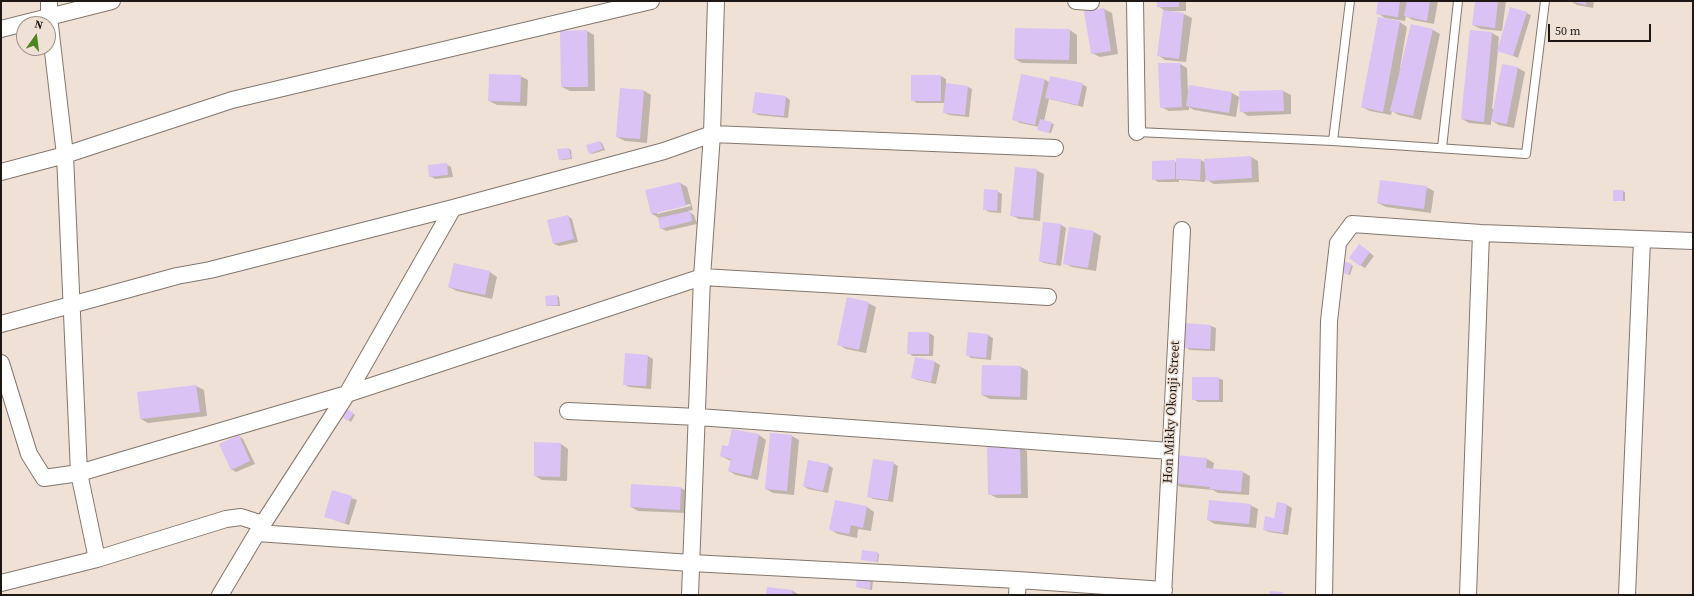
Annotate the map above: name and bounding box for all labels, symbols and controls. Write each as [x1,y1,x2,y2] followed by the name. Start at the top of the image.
[16,16,56,56] north arrow
[1550,16,1653,42] scale bar
[33,17,44,33] text: N
[1555,23,1581,39] text: 50 m
[1160,340,1184,484] street label: Hon Mikky Okonji Street

